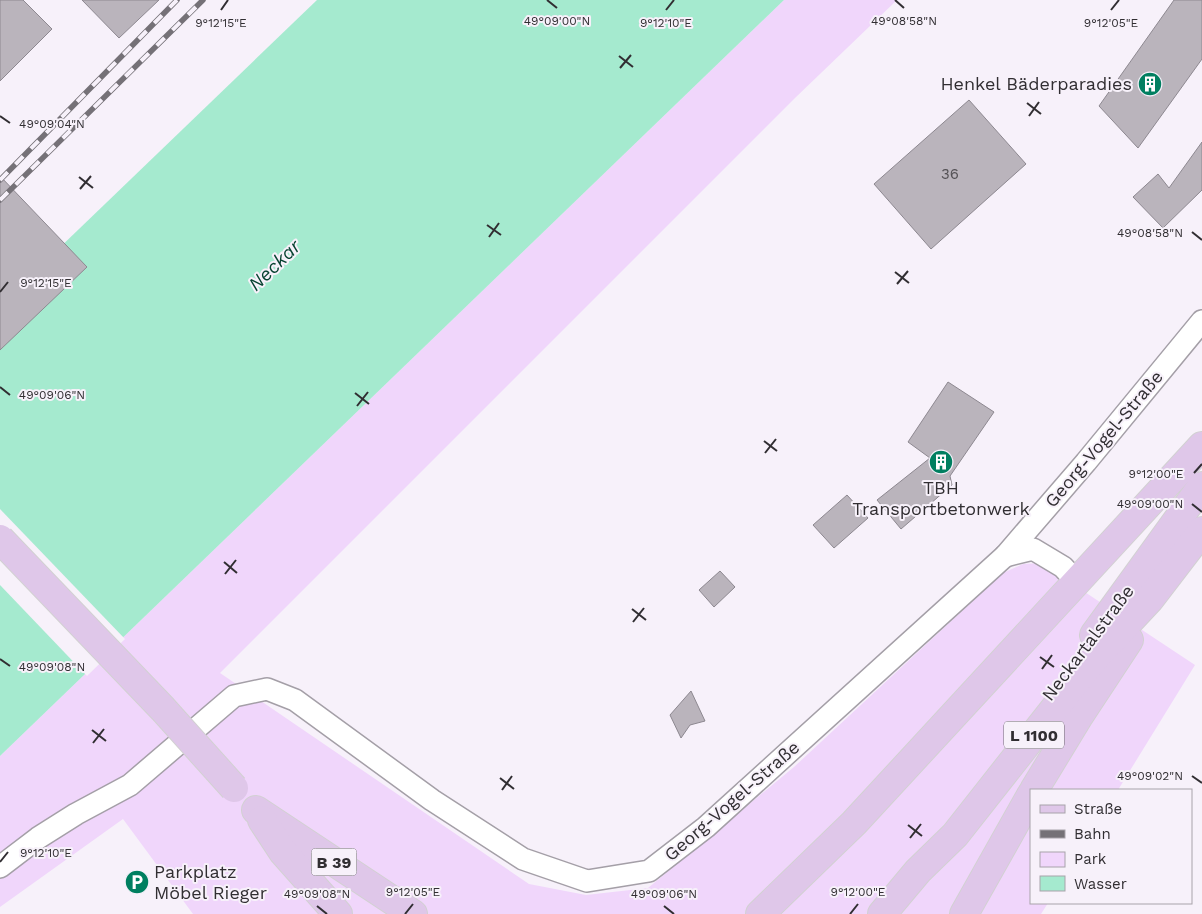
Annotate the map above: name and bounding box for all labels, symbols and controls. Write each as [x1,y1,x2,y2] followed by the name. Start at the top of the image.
[524,14,590,28] text: 49°09'00"N
[871,14,937,28] text: 49°08'58"N
[195,16,247,30] text: 9°12'15"E
[640,16,692,30] text: 9°12'10"E
[1084,16,1139,30] text: 9°12'05"E
[1137,71,1163,97] building icon: Henkel Bäderparadies
[940,73,1132,94] place label: Henkel Bäderparadies
[19,117,85,131] text: 49°09'04"N
[941,165,959,183] house number: 36
[1117,226,1183,240] text: 49°08'58"N
[244,235,306,296] water label: Neckar
[20,276,72,290] text: 9°12'15"E
[1040,366,1167,511] street label: Georg-Vogel-Straße
[19,388,85,402] text: 49°09'06"N
[928,449,954,475] building icon: TBH Transportbetonwerk
[1129,467,1184,481] text: 9°12'00"E
[852,477,1030,519] place label: TBH Transportbetonwerk
[1117,497,1183,511] text: 49°09'00"N
[1037,581,1138,705] street label: Neckartalstraße
[19,660,85,674] text: 49°09'08"N
[1004,722,1064,748] road number: L 1100
[660,736,803,865] street label: Georg-Vogel-Straße
[1117,769,1183,783] text: 49°09'02"N
[1030,789,1192,904] legend
[1074,800,1122,818] text: Straße
[1074,825,1111,843] text: Bahn
[20,846,72,860] text: 9°12'10"E
[312,849,356,876] road number: B 39
[1074,850,1107,868] text: Park
[154,861,267,903] place label: Parkplatz Möbel Rieger
[124,869,150,895] parking icon: Parkplatz Möbel Rieger
[1074,875,1127,893] text: Wasser
[386,885,441,899] text: 9°12'05"E
[831,885,886,899] text: 9°12'00"E
[284,887,350,901] text: 49°09'08"N
[631,887,697,901] text: 49°09'06"N

